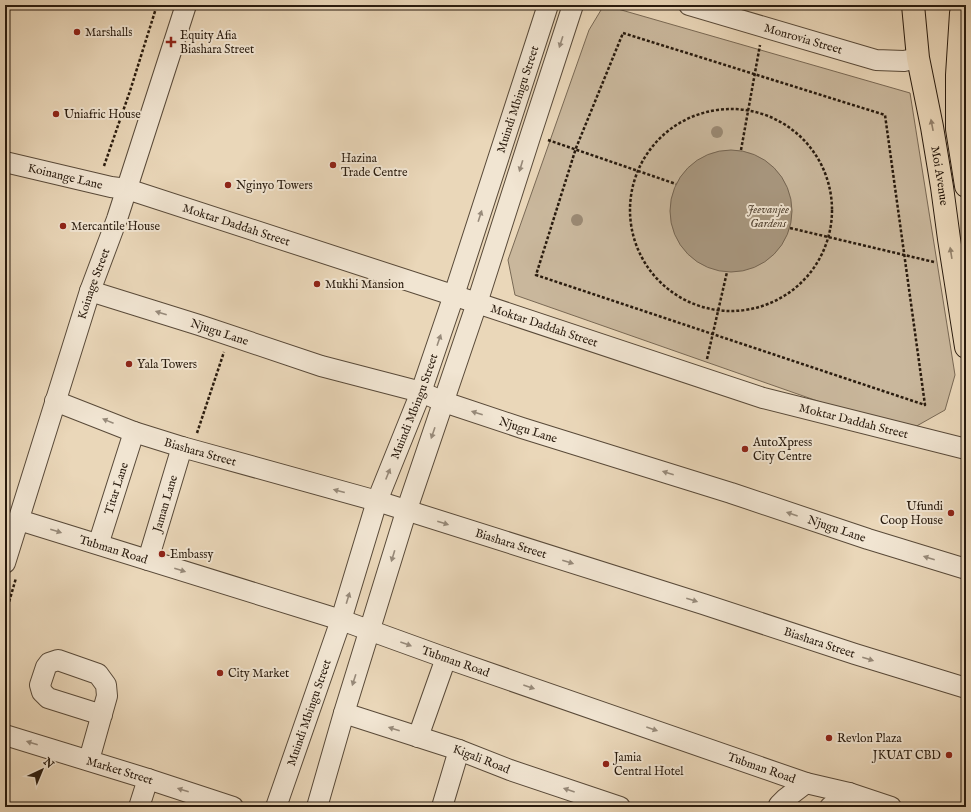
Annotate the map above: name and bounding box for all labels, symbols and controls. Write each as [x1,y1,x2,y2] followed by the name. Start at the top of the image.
[762,20,844,57] street label: Monrovia Street
[85,25,132,40] place label: Marshalls
[72,27,82,37] marker: Marshalls
[180,28,254,57] place label: Equity Afia Biashara Street
[165,36,177,48] marker: Equity Afia Biashara Street
[558,36,564,48] one-way arrow
[493,44,542,155] street label: Muindi Mbingu Street
[64,107,141,122] place label: Uniafric House
[51,109,61,119] marker: Uniafric House
[928,118,934,131] one-way arrow
[928,145,952,207] street label: Moi Avenue
[341,151,408,180] place label: Hazina Trade Centre
[26,160,105,192] street label: Koinange Lane
[328,160,338,170] marker: Hazina Trade Centre
[518,160,524,172] one-way arrow
[236,178,313,193] place label: Nginyo Towers
[223,180,233,190] marker: Nginyo Towers
[181,200,292,249] street label: Moktar Daddah Street
[747,202,789,231] park label: Jeevanjee Gardens
[477,210,483,222] one-way arrow
[71,219,160,234] place label: Mercantile House
[58,221,68,231] marker: Mercantile House
[74,246,113,321] street label: Koinage Street
[948,247,954,259] one-way arrow
[325,277,405,292] place label: Mukhi Mansion
[312,279,322,289] marker: Mukhi Mansion
[489,301,600,350] street label: Moktar Daddah Street
[155,310,167,316] one-way arrow
[189,315,251,349] street label: Njugu Lane
[436,333,442,345] one-way arrow
[387,352,441,461] street label: Muindi Mbingu Street
[137,357,197,372] place label: Yala Towers
[124,359,134,369] marker: Yala Towers
[798,400,910,442] street label: Moktar Daddah Street
[471,410,483,416] one-way arrow
[497,413,560,446] street label: Njugu Lane
[101,418,113,424] one-way arrow
[430,427,436,439] one-way arrow
[162,434,238,469] street label: Biashara Street
[752,435,812,464] place label: AutoXpress City Centre
[740,444,750,454] marker: AutoXpress City Centre
[101,460,132,516] street label: Titar Lane
[385,468,391,480] one-way arrow
[662,470,674,476] one-way arrow
[149,473,181,536] street label: Jaman Lane
[333,488,345,494] one-way arrow
[880,499,943,529] place label: Ufundi Coop House
[946,508,956,518] marker: Ufundi Coop House
[785,510,797,516] one-way arrow
[806,512,868,545] street label: Njugu Lane
[438,520,450,526] one-way arrow
[473,525,549,562] street label: Biashara Street
[51,528,63,534] one-way arrow
[77,532,150,567] street label: Tubman Road
[170,547,214,562] place label: Embassy
[157,549,167,559] marker: Embassy
[390,550,396,562] one-way arrow
[922,555,934,561] one-way arrow
[562,559,574,565] one-way arrow
[175,567,187,573] one-way arrow
[345,592,351,604] one-way arrow
[686,597,698,603] one-way arrow
[782,624,857,661] street label: Biashara Street
[401,641,413,647] one-way arrow
[420,642,492,680] street label: Tubman Road
[863,656,875,662] one-way arrow
[283,657,334,768] street label: Muindi Mbingu Street
[228,666,289,681] place label: City Market
[215,668,225,678] marker: City Market
[351,675,357,687] one-way arrow
[523,684,535,690] one-way arrow
[387,726,399,732] one-way arrow
[646,727,658,733] one-way arrow
[837,731,902,746] place label: Revlon Plaza
[824,733,834,743] marker: Revlon Plaza
[26,740,38,746] one-way arrow
[451,741,513,777] street label: Kigali Road
[871,748,941,764] place label: JKUAT CBD
[726,749,798,787] street label: Tubman Road
[22,750,62,790] north arrow
[612,750,684,779] place label: Jamia Central Hotel
[944,750,954,760] marker: JKUAT CBD
[84,753,155,788] street label: Market Street
[39,754,57,772] text: N
[601,759,611,769] marker: Jamia Central Hotel
[177,787,189,793] one-way arrow
[563,787,575,793] one-way arrow

